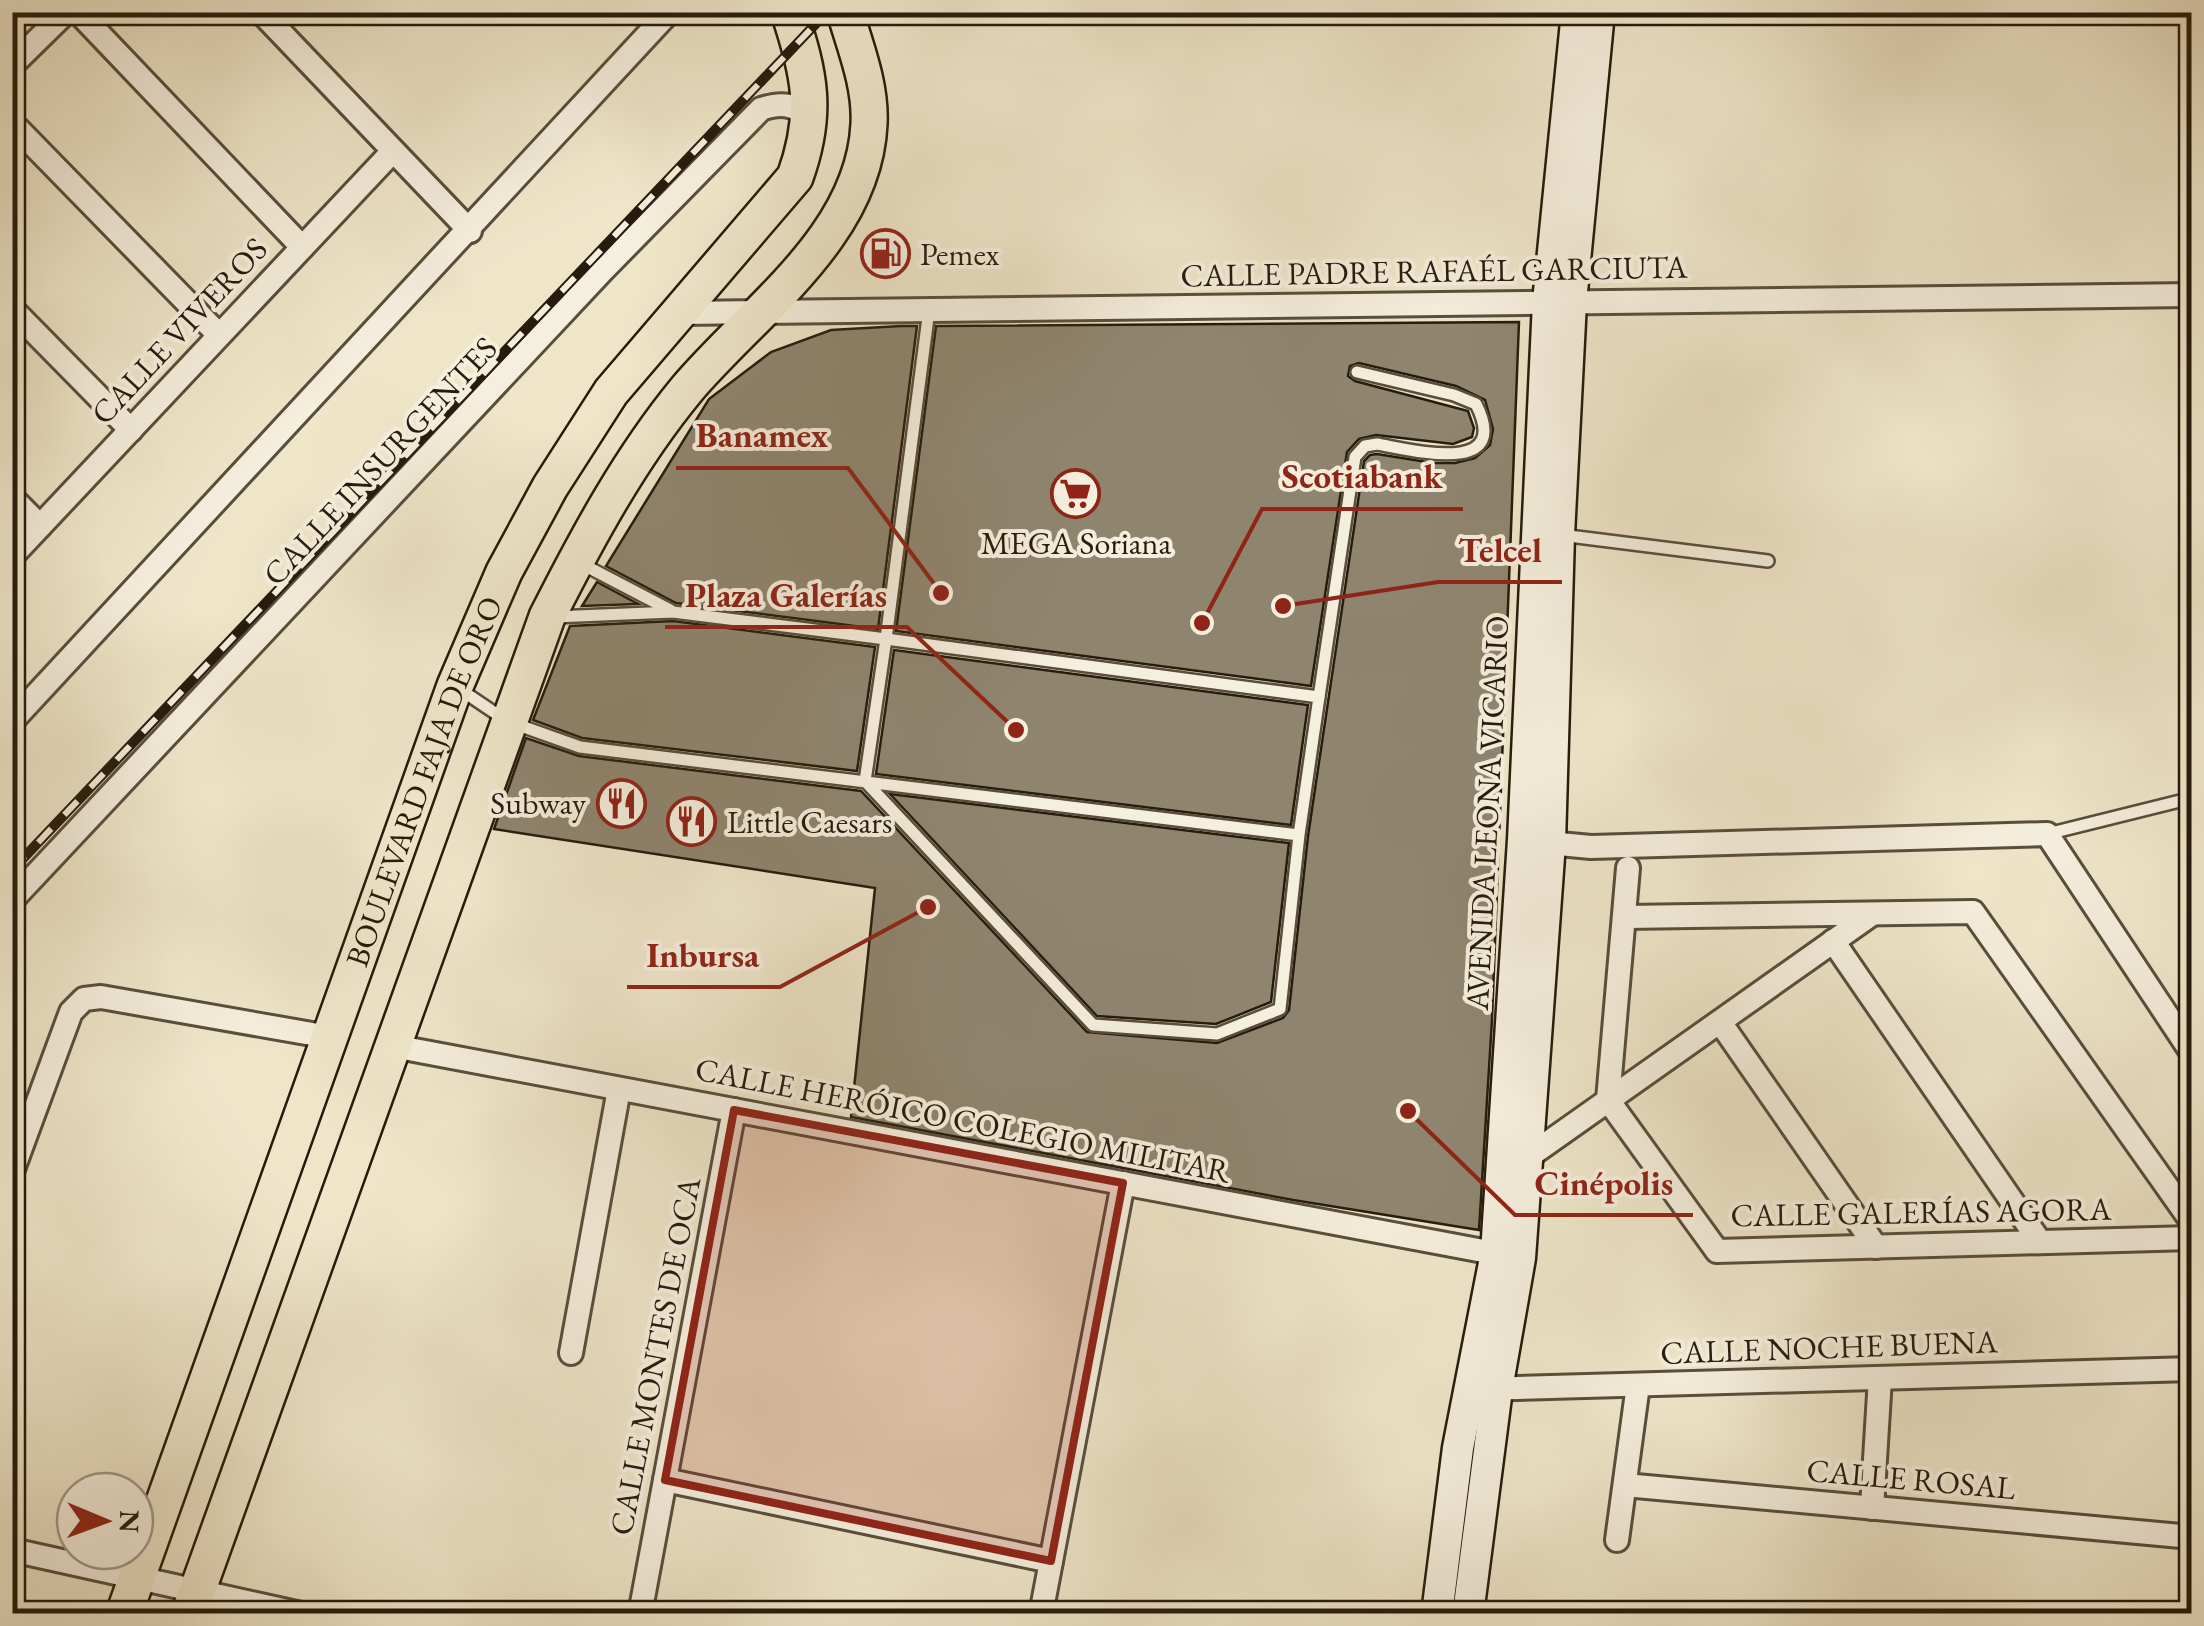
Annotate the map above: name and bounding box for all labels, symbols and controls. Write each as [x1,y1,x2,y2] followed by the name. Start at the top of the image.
[859,228,911,280] fuel station icon: Pemex
[82,229,276,433] street label: CALLE VIVEROS
[920,233,999,275] place label: Pemex
[1180,246,1689,296] street label: CALLE PADRE RAFAÉL GARCIUTA
[254,328,506,594] street label: CALLE INSURGENTES
[676,403,848,468] callout: Banamex
[696,412,829,457] text: Banamex
[1262,444,1463,509] callout: Scotiabank
[1281,453,1443,498] text: Scotiabank
[1050,467,1102,519] supermarket icon: MEGA Soriana
[1438,517,1562,582] callout: Telcel
[981,522,1171,564] place label: MEGA Soriana
[1458,527,1542,572] text: Telcel
[665,562,907,627] callout: Plaza Galerías
[685,572,887,617] text: Plaza Galerías
[336,590,512,972] street label: BOULEVARD FAJA DE ORO
[1456,614,1518,1013] street label: AVENIDA LEONA VICARIO
[595,777,647,829] restaurant icon: Subway
[490,782,587,824] place label: Subway
[666,796,718,848] restaurant icon: Little Caesars
[727,801,892,843] place label: Little Caesars
[627,922,780,987] callout: Inbursa
[647,932,760,977] text: Inbursa
[692,1047,1234,1193] street label: CALLE HERÓICO COLEGIO MILITAR
[1515,1150,1693,1215] callout: Cinépolis
[1535,1160,1673,1205] text: Cinépolis
[600,1173,710,1539] street label: CALLE MONTES DE OCA
[1730,1188,2113,1236] street label: CALLE GALERÍAS AGORA
[1660,1320,1999,1374] street label: CALLE NOCHE BUENA
[1805,1449,2018,1509] street label: CALLE ROSAL
[55,1471,155,1571] north arrow
[112,1510,148,1533] text: N

